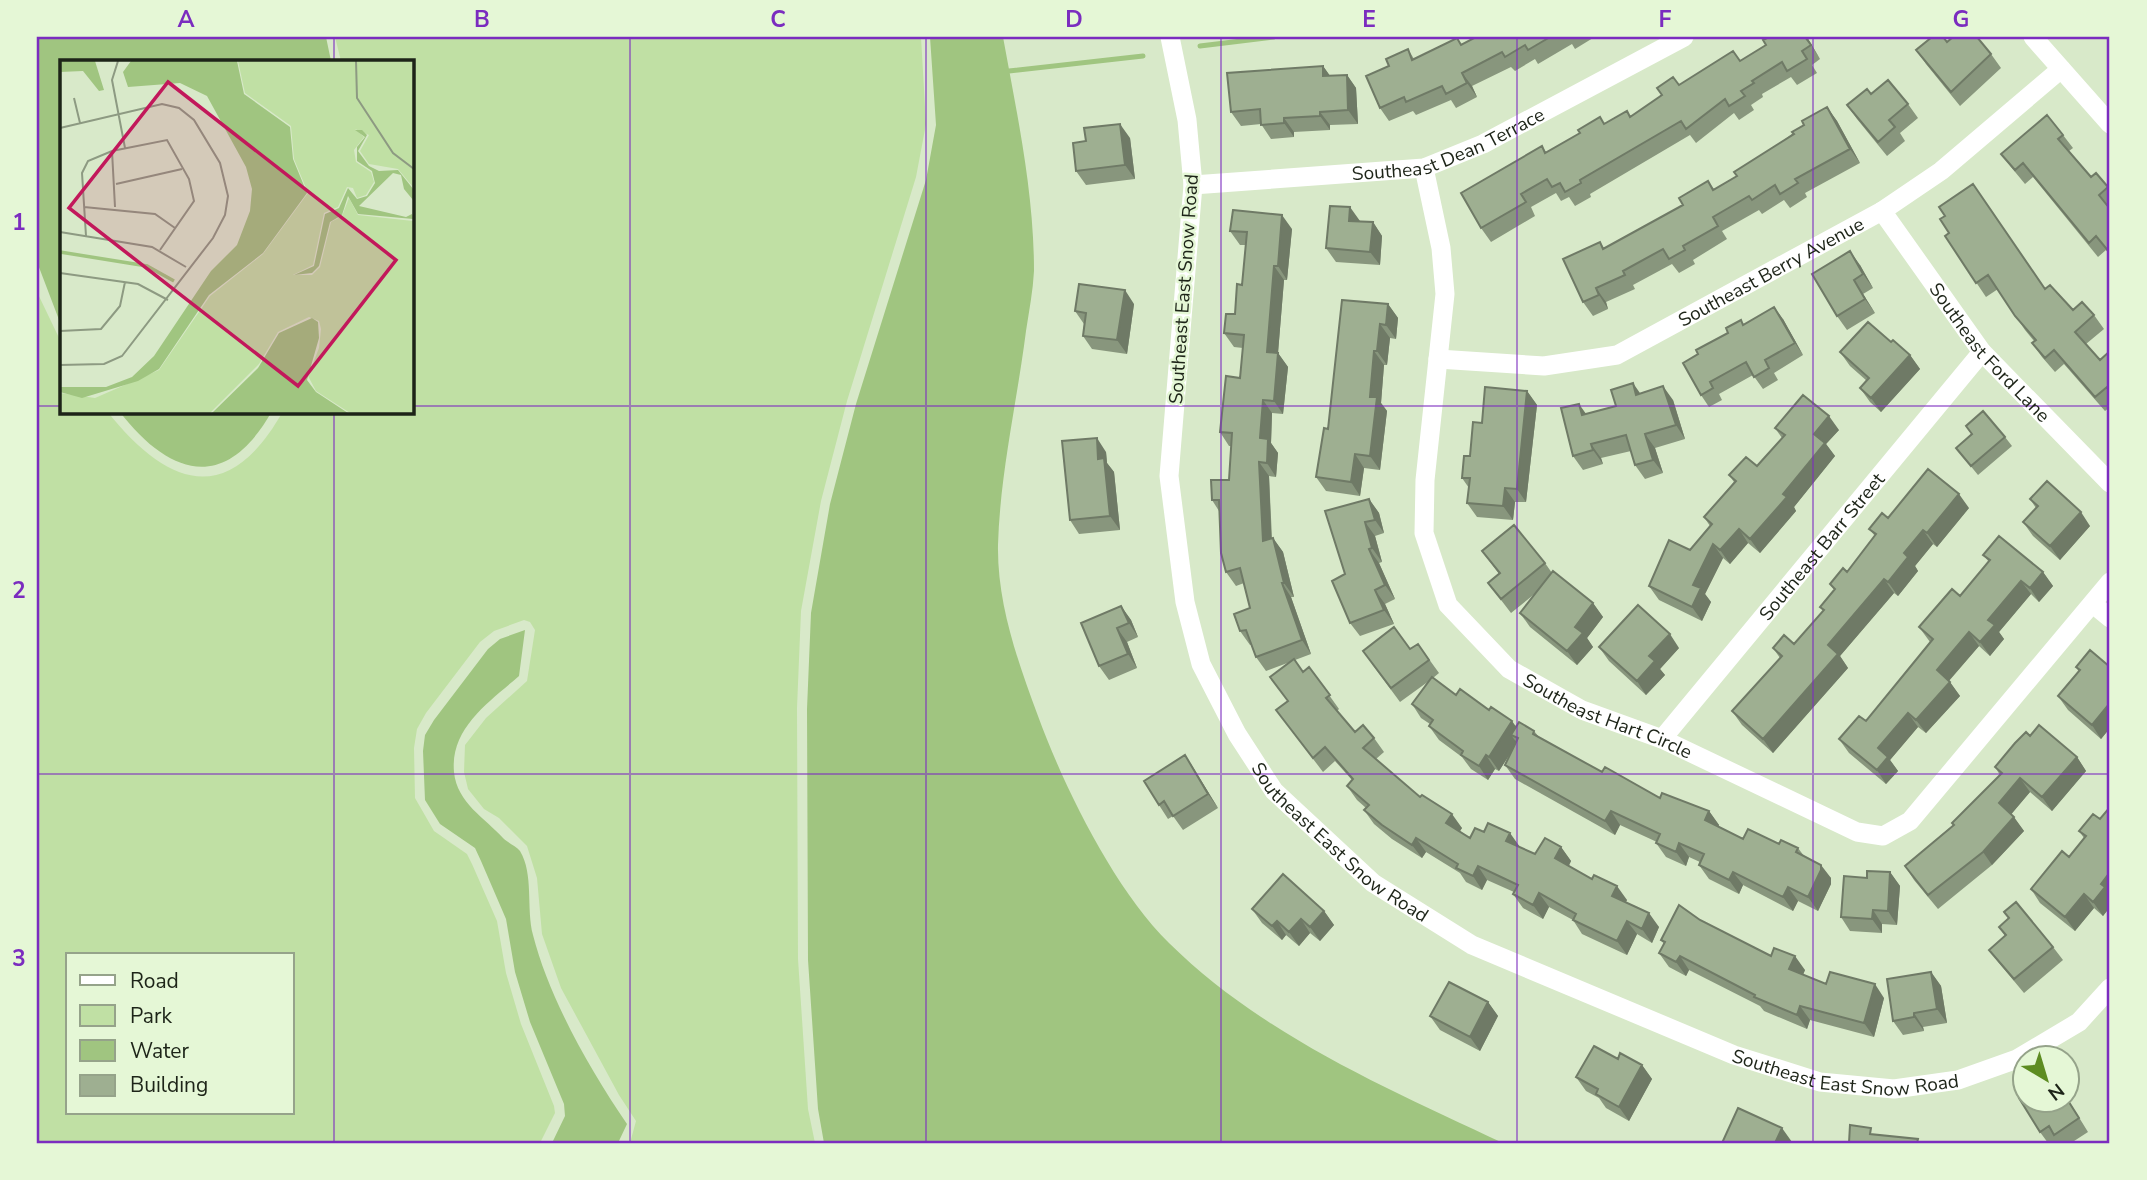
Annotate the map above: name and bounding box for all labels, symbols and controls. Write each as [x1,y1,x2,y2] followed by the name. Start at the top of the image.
[177,4,195,35] text: A
[474,4,490,35] text: B
[770,4,786,35] text: C
[1065,4,1083,35] text: D
[1362,4,1376,35] text: E
[1659,4,1672,35] text: F
[1953,4,1969,35] text: G
[60,60,413,413] inset map
[1351,102,1549,187] street label: Southeast Dean Terrace
[1163,173,1205,405] street label: Southeast East Snow Road
[12,207,26,238] text: 1
[1674,211,1869,333] street label: Southeast Berry Avenue
[1923,278,2056,428] street label: Southeast Ford Lane
[1753,467,1891,626] street label: Southeast Barr Street
[12,575,26,606] text: 2
[1518,667,1696,766] street label: Southeast Hart Circle
[1245,758,1433,929] street label: Southeast East Snow Road
[12,943,26,974] text: 3
[66,953,294,1114] legend
[130,967,179,995] text: Road
[130,1002,172,1030] text: Park
[130,1037,189,1065] text: Water
[1729,1043,1960,1103] street label: Southeast East Snow Road
[2010,1044,2080,1114] north arrow
[130,1071,208,1099] text: Building
[2042,1077,2069,1106] text: N

